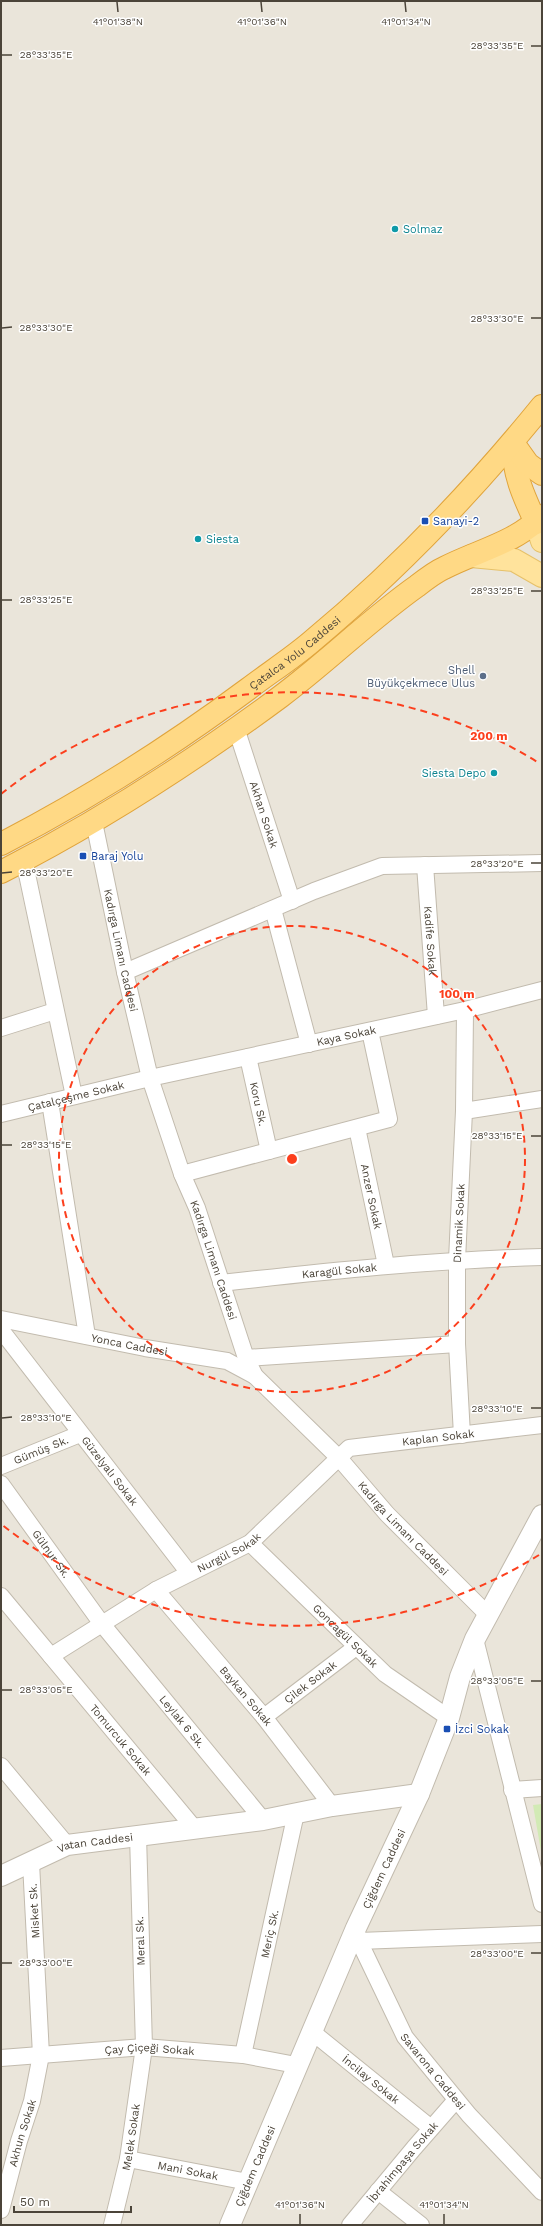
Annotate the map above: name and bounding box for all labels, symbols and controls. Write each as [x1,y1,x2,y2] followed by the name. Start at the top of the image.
[93,16,143,27] text: 41°01'38"N
[237,16,287,27] text: 41°01'36"N
[381,16,431,27] text: 41°01'34"N
[471,40,523,51] text: 28°33'35"E
[20,49,72,60] text: 28°33'35"E
[403,223,443,236] place label: Solmaz
[390,224,400,234] marker: Solmaz
[470,313,524,324] text: 28°33'30"E
[19,322,73,333] text: 28°33'30"E
[433,515,479,528] place label: Sanayi-2
[420,516,430,526] marker: Sanayi-2
[206,533,239,546] place label: Siesta
[193,534,203,544] marker: Siesta
[471,585,523,596] text: 28°33'25"E
[20,594,72,605] text: 28°33'25"E
[247,614,343,693] street label: Çatalca Yolu Caddesi
[367,664,476,690] place label: Shell Büyükçekmece Ulus
[478,671,488,681] marker: Shell Büyükçekmece Ulus
[470,729,508,743] text: 200 m
[422,767,486,780] place label: Siesta Depo
[489,768,499,778] marker: Siesta Depo
[247,780,280,850] street label: Akhan Sokak
[91,850,143,863] place label: Baraj Yolu
[78,851,88,861] marker: Baraj Yolu
[470,858,524,869] text: 28°33'20"E
[19,867,73,878] text: 28°33'20"E
[101,888,140,1013] street label: Kadırga Limanı Caddesi
[421,906,439,976] street label: Kadife Sokak
[439,987,475,1001] text: 100 m
[315,1023,377,1049] street label: Kaya Sokak
[26,1078,126,1114] street label: Çatalçeşme Sokak
[247,1081,269,1127] street label: Koru Sk.
[472,1130,522,1141] text: 28°33'15"E
[21,1139,71,1150] text: 28°33'15"E
[285,1152,299,1166] centre of rings
[358,1163,384,1230] street label: Anzer Sokak
[451,1183,468,1263] street label: Dinamik Sokak
[187,1198,239,1322] street label: Kadırga Limanı Caddesi
[301,1261,378,1281] street label: Karagül Sokak
[90,1331,169,1359] street label: Yonca Caddesi
[471,1403,523,1414] text: 28°33'10"E
[20,1412,72,1423] text: 28°33'10"E
[401,1427,475,1449] street label: Kaplan Sokak
[12,1433,70,1467] street label: Gümüş Sk.
[79,1434,140,1508] street label: Güzelyalı Sokak
[355,1479,451,1579] street label: Kadırga Limanı Caddesi
[29,1528,73,1581] street label: Gülnur Sk.
[195,1530,264,1575] street label: Nurgül Sokak
[310,1602,380,1670] street label: Goncagül Sokak
[282,1658,339,1706] street label: Çilek Sokak
[217,1664,274,1729] street label: Baykan Sokak
[470,1675,524,1686] text: 28°33'05"E
[19,1684,73,1695] text: 28°33'05"E
[156,1693,207,1751] street label: Leylak 6 Sk.
[87,1702,154,1778] street label: Tomurcuk Sokak
[455,1722,509,1736] place label: İzci Sokak
[442,1724,452,1734] marker: İzci Sokak
[360,1827,409,1911] street label: Çiğdem Caddesi
[55,1831,134,1856] street label: Vatan Caddesi
[27,1883,42,1939] street label: Misket Sk.
[258,1908,282,1959] street label: Meriç Sk.
[133,1916,148,1966] street label: Meral Sk.
[470,1948,524,1959] text: 28°33'00"E
[19,1957,73,1968] text: 28°33'00"E
[397,2031,468,2112] street label: Savarona Caddesi
[104,2041,195,2058] street label: Çay Çiçeği Sokak
[339,2052,402,2107] street label: İncilay Sokak
[7,2098,39,2168] street label: Akhun Sokak
[119,2103,143,2172] street label: Melek Sokak
[364,2119,441,2206] street label: İbrahimpaşa Sokak
[233,2124,278,2209] street label: Çiğdem Caddesi
[156,2159,219,2183] street label: Mani Sokak
[14,2188,131,2214] scale bar
[20,2195,50,2209] text: 50 m
[275,2199,325,2210] text: 41°01'36"N
[419,2199,469,2210] text: 41°01'34"N

